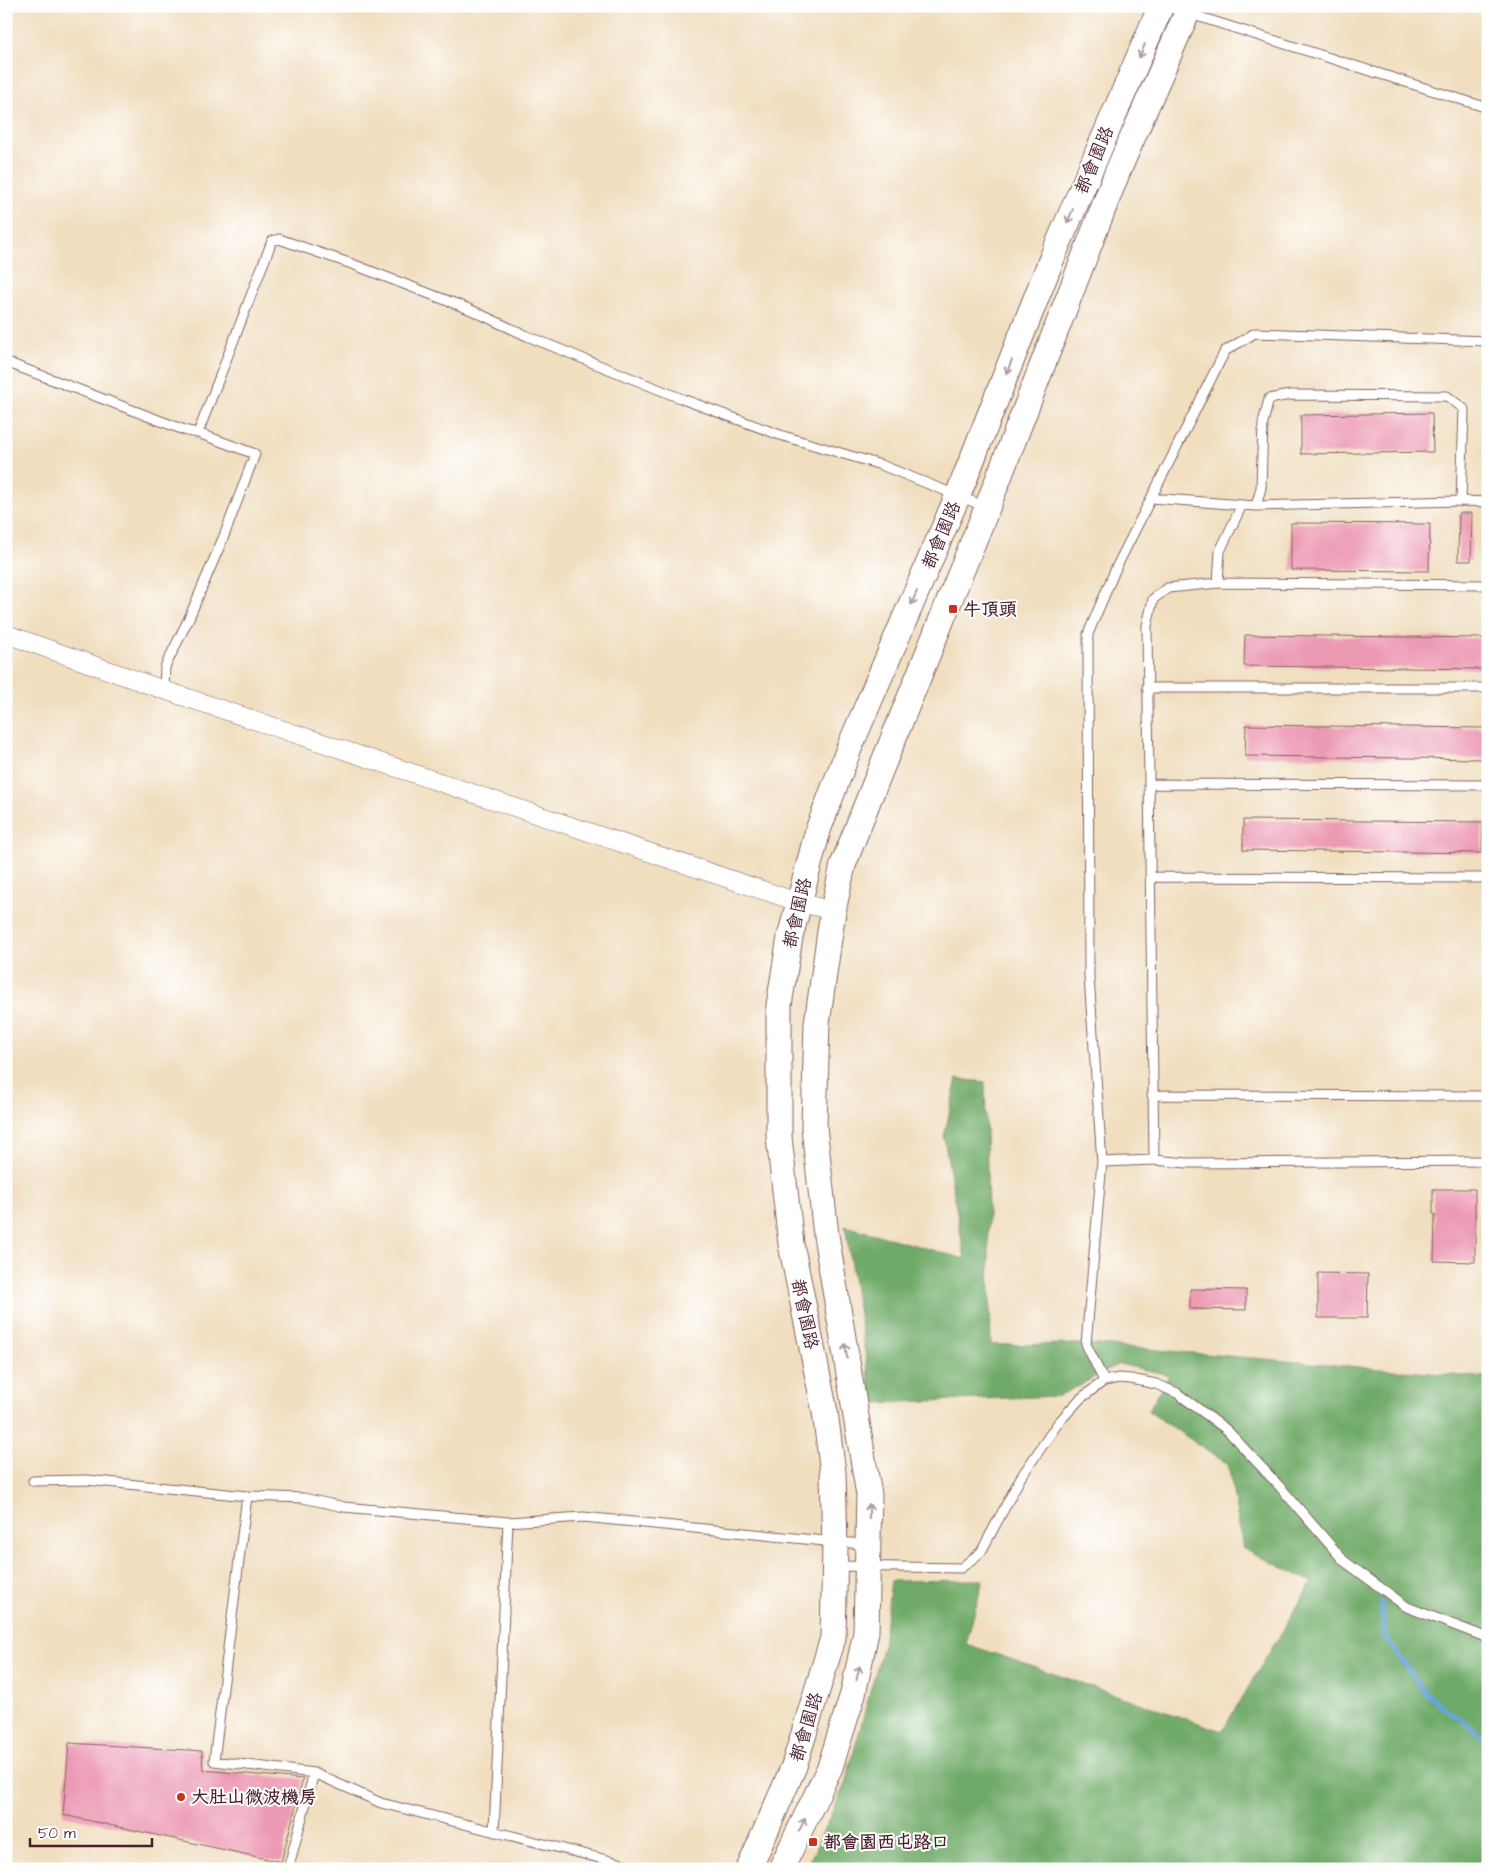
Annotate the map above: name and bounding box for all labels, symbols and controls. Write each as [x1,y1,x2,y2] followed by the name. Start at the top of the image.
[1136,43,1146,58] one-way arrow
[1068,122,1120,199] street label: 都會園路
[1065,208,1075,223] one-way arrow
[1004,359,1013,374] one-way arrow
[915,497,967,574] street label: 都會園路
[908,590,918,605] one-way arrow
[963,597,1017,622] place label: 牛頂頭
[947,603,959,615] marker: 牛頂頭
[777,875,818,952] street label: 都會園路
[785,1275,824,1352] street label: 都會園路
[840,1343,850,1359] one-way arrow
[864,1504,874,1520] one-way arrow
[853,1665,863,1681] one-way arrow
[784,1689,829,1766] street label: 都會園路
[191,1785,317,1810] place label: 大肚山微波機房
[175,1791,187,1803] marker: 大肚山微波機房
[30,1815,152,1847] scale bar
[798,1818,807,1833] one-way arrow
[38,1823,76,1844] text: 50 m
[823,1830,949,1855] place label: 都會園西屯路口
[807,1836,819,1848] marker: 都會園西屯路口

